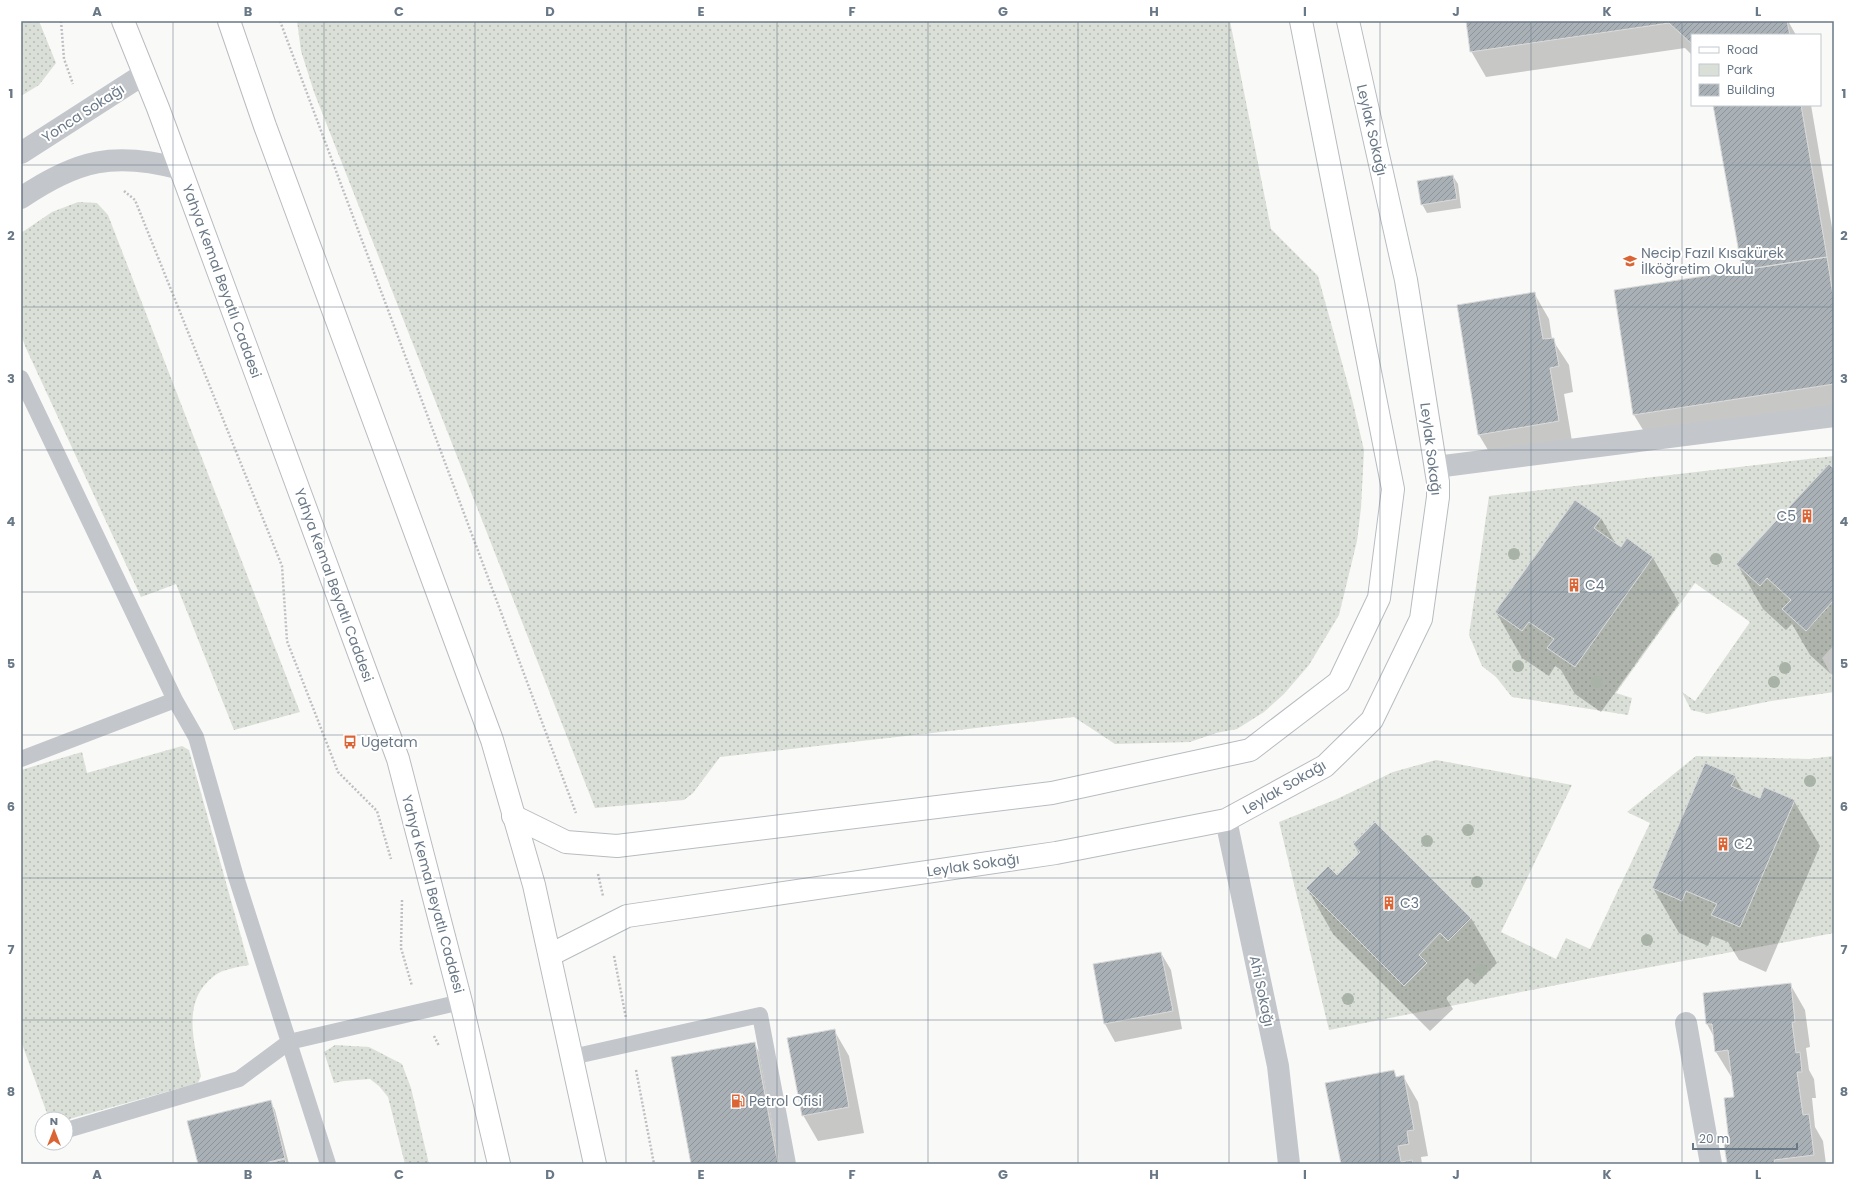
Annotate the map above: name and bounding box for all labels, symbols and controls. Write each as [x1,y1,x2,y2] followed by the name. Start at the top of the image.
[92,2,102,21] text: A
[244,2,253,21] text: B
[394,2,404,21] text: C
[545,2,555,21] text: D
[697,2,705,21] text: E
[848,2,856,21] text: F
[998,2,1008,21] text: G
[1149,2,1159,21] text: H
[1303,2,1307,21] text: I
[1452,2,1460,21] text: J
[1602,2,1612,21] text: K
[1755,2,1761,21] text: L
[1691,34,1821,106] legend
[1727,41,1758,58] text: Road
[1727,61,1754,78] text: Park
[38,79,128,147] street label: Yonca Sokağı
[1727,81,1775,98] text: Building
[1352,82,1392,178] street label: Leylak Sokağı
[9,84,13,103] text: 1
[1842,84,1846,103] text: 1
[178,181,266,381] street label: Yahya Kemal Beyatlı Caddesi
[7,226,15,245] text: 2
[1840,226,1848,245] text: 2
[1641,243,1785,279] place label: Necip Fazıl Kısakürek İlköğretim Okulu
[1622,253,1638,269] school or university icon: Necip Fazıl Kısakürek İlköğretim Okulu
[7,369,15,388] text: 3
[1840,369,1848,388] text: 3
[1415,402,1447,496] street label: Leylak Sokağı
[290,485,378,685] street label: Yahya Kemal Beyatlı Caddesi
[1776,506,1796,526] place label: C5
[1799,508,1815,524] building icon: C5
[7,512,16,531] text: 4
[1840,512,1849,531] text: 4
[1585,575,1605,595] place label: C4
[1566,577,1582,593] building icon: C4
[7,654,15,673] text: 5
[1840,654,1848,673] text: 5
[361,732,418,752] place label: Ugetam
[342,734,358,750] bus stop icon: Ugetam
[1239,755,1329,819] street label: Leylak Sokağı
[397,793,469,995] street label: Yahya Kemal Beyatlı Caddesi
[7,797,15,816] text: 6
[1840,797,1848,816] text: 6
[1734,834,1753,854] place label: C2
[1715,836,1731,852] building icon: C2
[925,849,1021,881] street label: Leylak Sokağı
[1400,893,1419,913] place label: C3
[1381,895,1397,911] building icon: C3
[8,940,15,959] text: 7
[1841,940,1848,959] text: 7
[1245,954,1279,1028] street label: Ahi Sokağı
[7,1082,15,1101] text: 8
[1840,1082,1848,1101] text: 8
[749,1091,822,1111] place label: Petrol Ofisi
[730,1093,746,1109] fuel station icon: Petrol Ofisi
[34,1111,74,1151] north arrow
[50,1113,58,1129] text: N
[1693,1125,1797,1151] scale bar
[1699,1130,1729,1147] text: 20 m
[92,1165,102,1184] text: A
[244,1165,253,1184] text: B
[394,1165,404,1184] text: C
[545,1165,555,1184] text: D
[697,1165,705,1184] text: E
[848,1165,856,1184] text: F
[998,1165,1008,1184] text: G
[1149,1165,1159,1184] text: H
[1303,1165,1307,1184] text: I
[1452,1165,1460,1184] text: J
[1602,1165,1612,1184] text: K
[1755,1165,1761,1184] text: L

